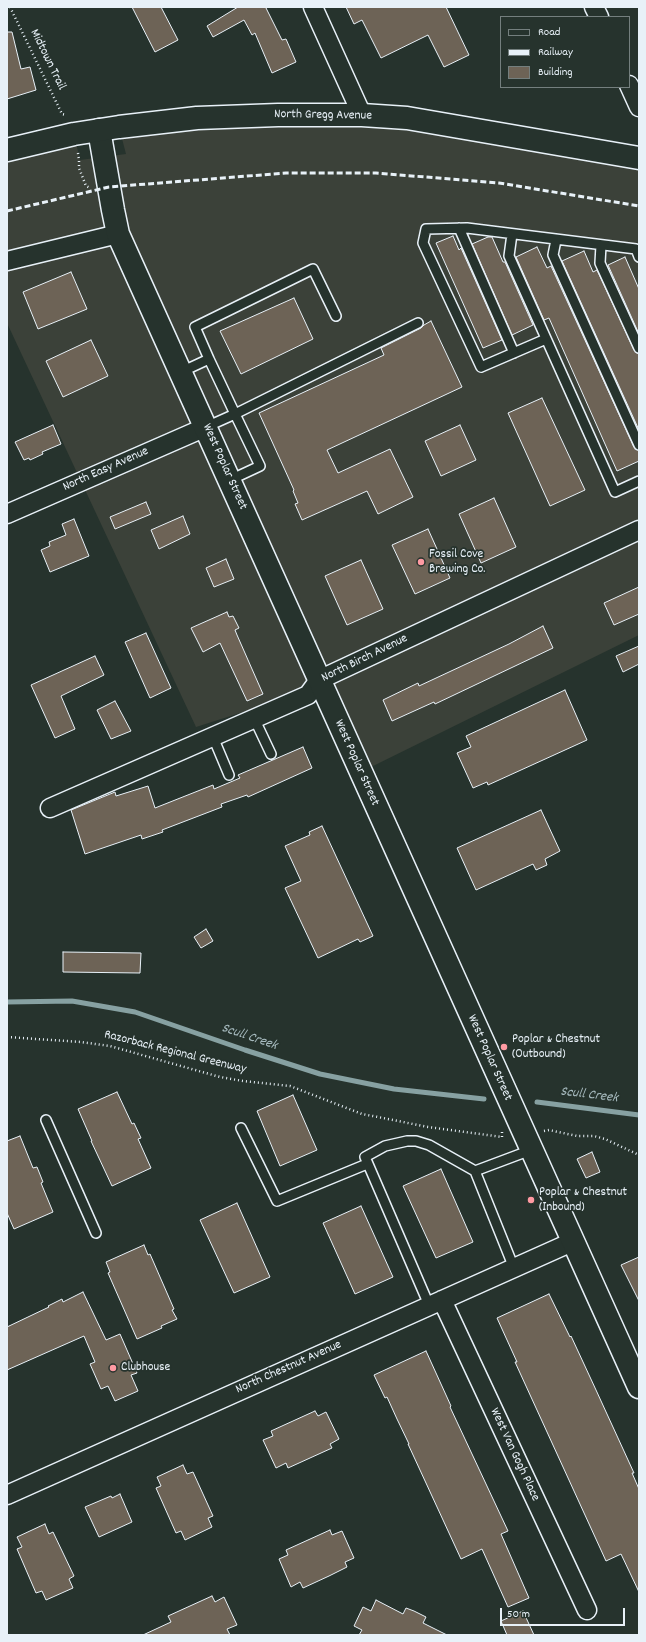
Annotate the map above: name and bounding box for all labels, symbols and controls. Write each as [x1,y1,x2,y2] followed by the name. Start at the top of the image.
[500,16,630,88] legend
[538,24,560,41] text: Road
[26,27,68,93] street label: Midtown Trail
[538,44,573,61] text: Railway
[538,64,573,81] text: Building
[274,107,372,125] street label: North Gregg Avenue
[198,421,250,513] street label: West Poplar Street
[61,444,151,496] street label: North Easy Avenue
[429,547,485,578] place label: Fossil Cove Brewing Co.
[416,557,426,567] marker: Fossil Cove Brewing Co.
[319,631,411,687] street label: North Birch Avenue
[330,717,382,809] street label: West Poplar Street
[463,1012,515,1104] street label: West Poplar Street
[219,1021,279,1055] water label: Scull Creek
[102,1028,248,1078] street label: Razorback Regional Greenway
[512,1032,600,1063] place label: Poplar & Chestnut (Outbound)
[499,1042,509,1052] marker: Poplar & Chestnut (Outbound)
[559,1084,619,1108] water label: Scull Creek
[539,1185,627,1216] place label: Poplar & Chestnut (Inbound)
[526,1195,536,1205] marker: Poplar & Chestnut (Inbound)
[234,1338,344,1398] street label: North Chestnut Avenue
[121,1360,170,1376] place label: Clubhouse
[108,1363,118,1373] marker: Clubhouse
[486,1406,542,1504] street label: West Van Gogh Place
[502,1600,627,1626] scale bar
[507,1606,530,1623] text: 50 m

